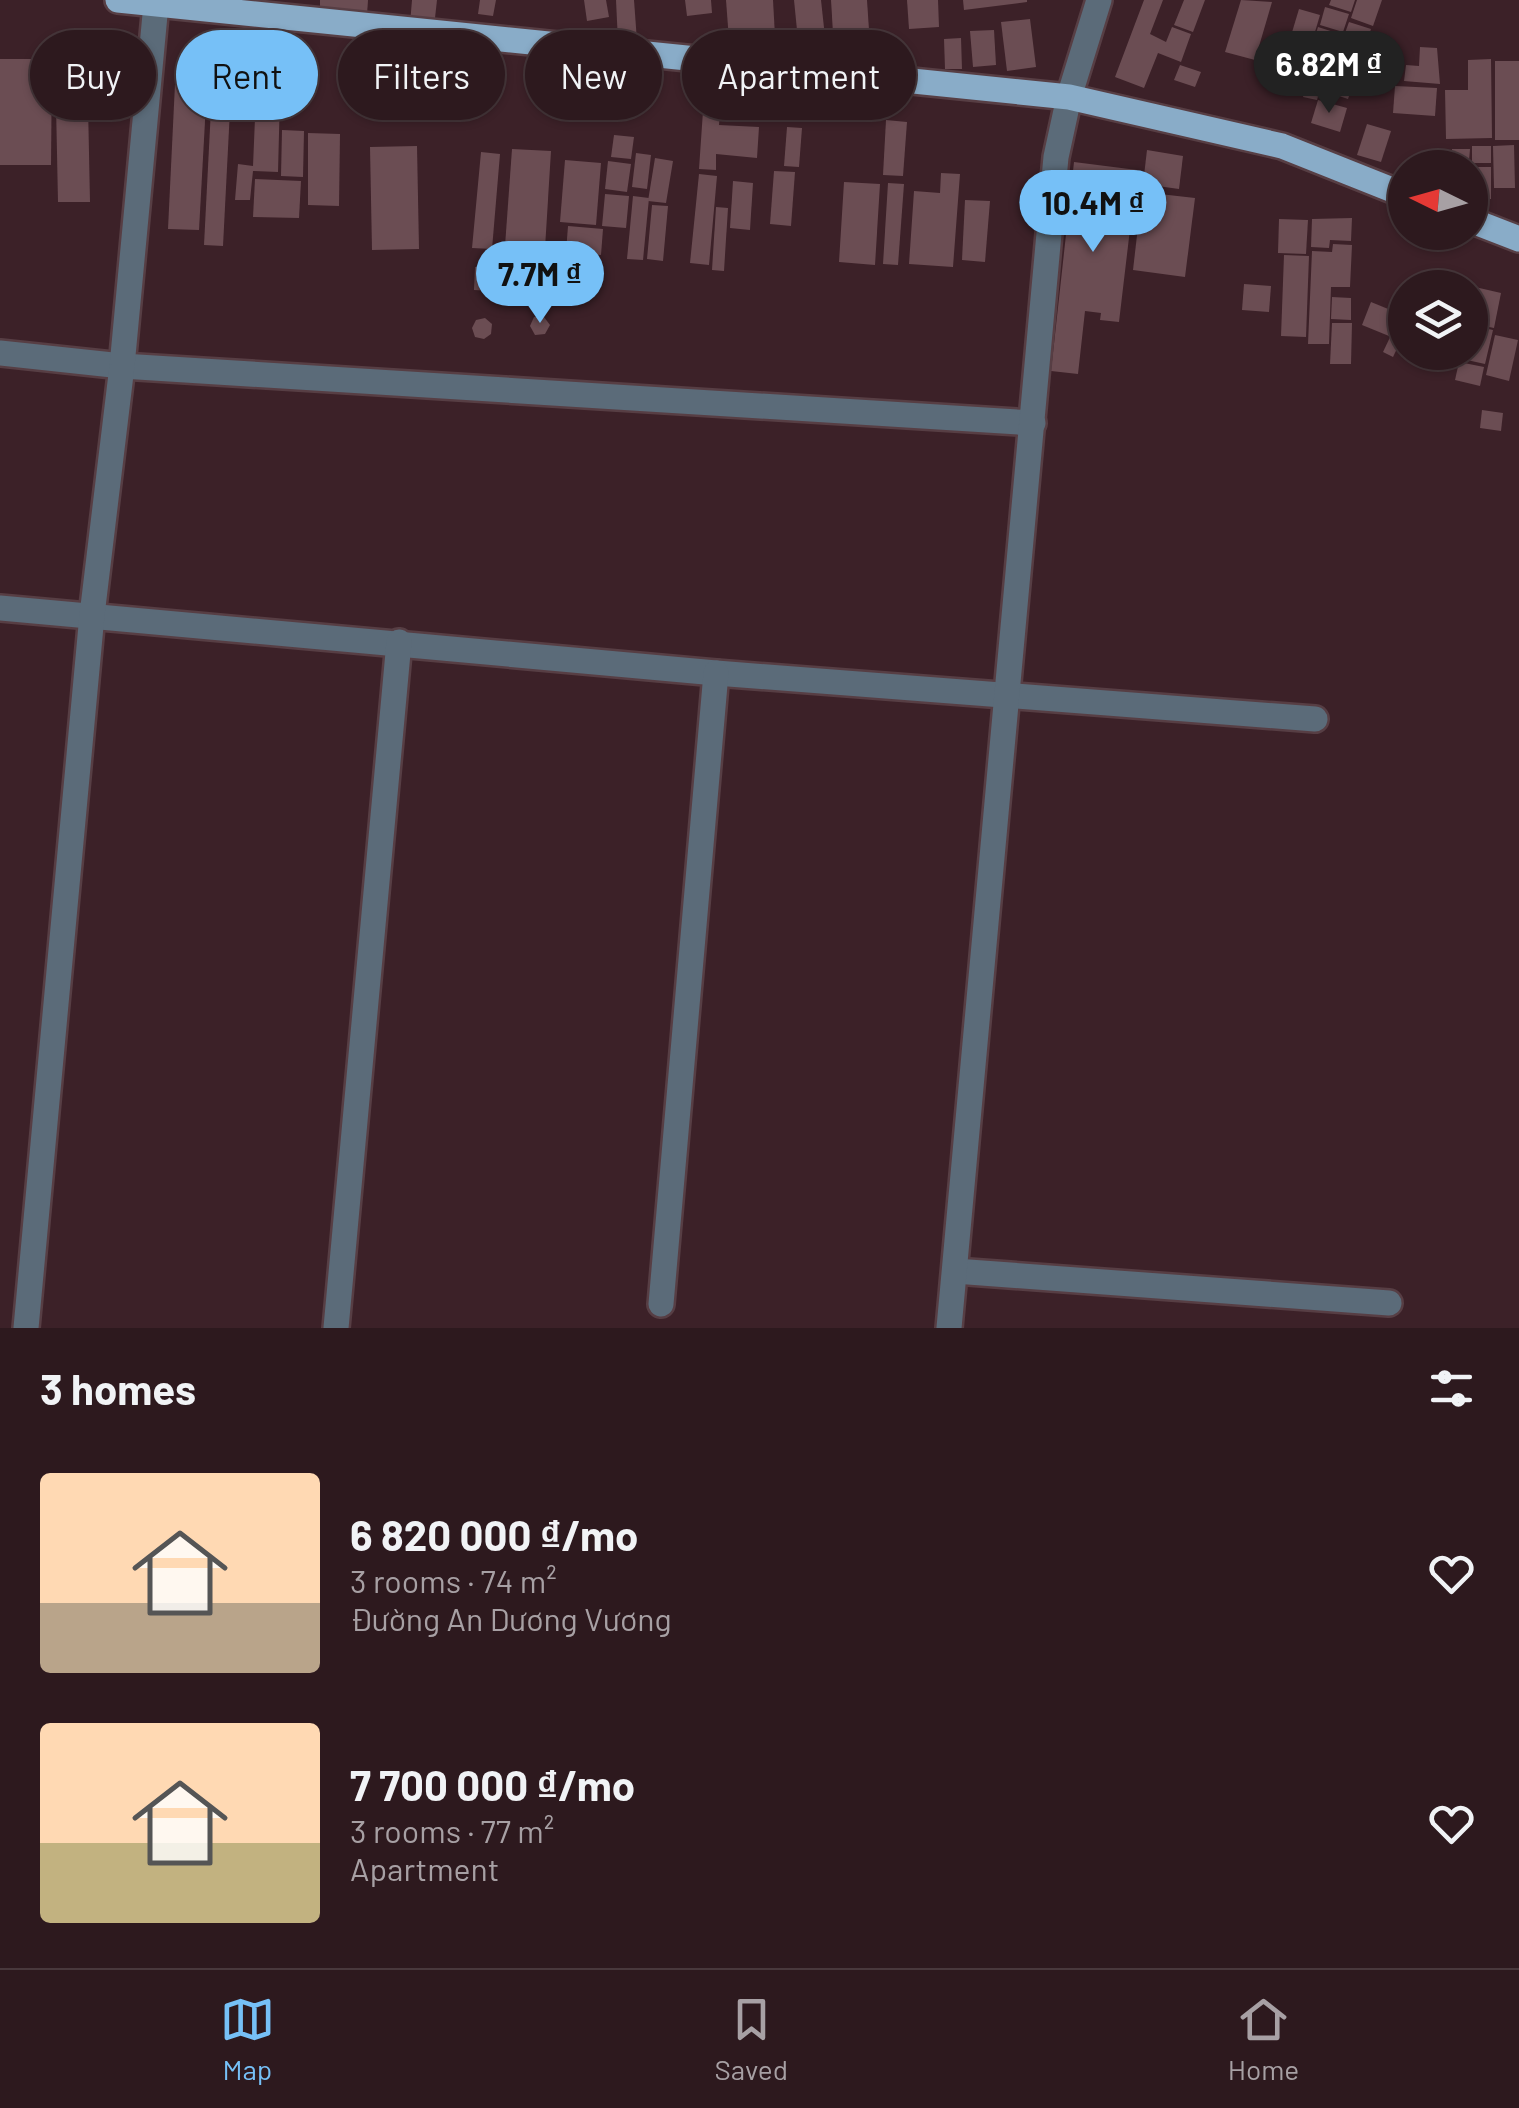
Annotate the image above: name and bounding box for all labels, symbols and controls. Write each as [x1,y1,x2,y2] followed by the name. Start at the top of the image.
[30,30,156,120] chip: Buy
[176,30,318,120] chip: Rent
[338,30,505,120] chip: Filters
[525,30,662,120] chip: New
[682,30,916,120] chip: Apartment
[1237,31,1421,116] pin: 6.82M ₫
[1276,44,1382,82] text: 6.82M ₫
[1388,150,1488,250] north arrow
[1388,150,1488,370] map controls
[1001,170,1185,255] pin: 10.4M ₫
[1041,183,1145,221] text: 10.4M ₫
[459,241,621,326] pin: 7.7M ₫
[498,254,582,292] text: 7.7M ₫
[1388,270,1488,370] button: layers
[1424,1361,1479,1416] icon: filters
[40,1363,196,1413] text: 3 homes
[350,1509,638,1559] text: 6 820 000 ₫/mo
[120,1513,240,1633] icon: home
[1424,1546,1479,1601] icon: heart
[350,1561,557,1599] text: 3 rooms · 74 m²
[350,1599,672,1637] text: Đường An Dương Vương
[350,1759,635,1809] text: 7 700 000 ₫/mo
[120,1763,240,1883] icon: home
[1424,1796,1479,1851] icon: heart
[350,1811,554,1849] text: 3 rooms · 77 m²
[350,1849,499,1887] text: Apartment
[220,1992,275,2086] tab: Map
[715,1992,788,2086] tab: Saved
[1228,1992,1299,2086] tab: Home

